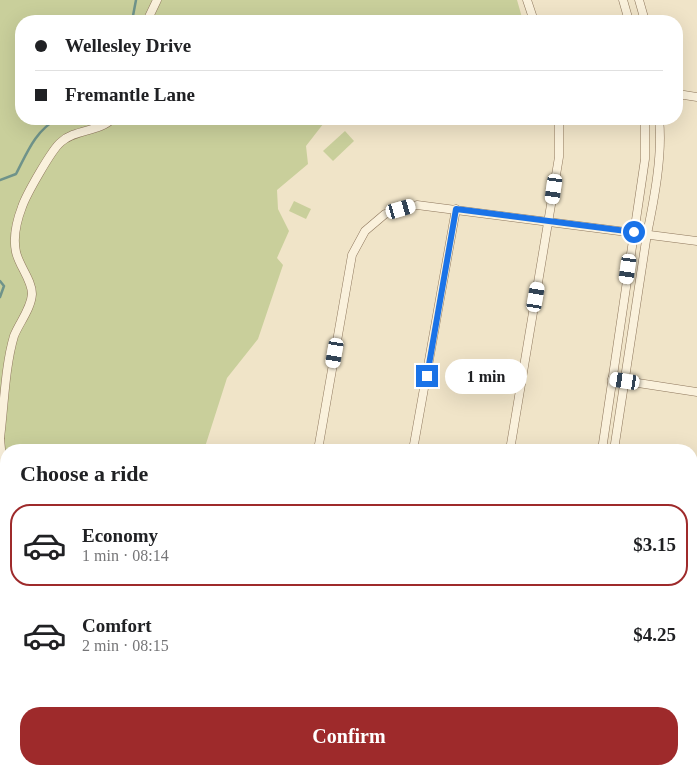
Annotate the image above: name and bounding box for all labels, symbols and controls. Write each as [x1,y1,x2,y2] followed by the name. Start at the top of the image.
[65,35,191,56] text: Wellesley Drive
[65,84,195,105] text: Fremantle Lane
[544,173,563,205] car
[384,198,417,220] car
[623,221,645,243] route start
[618,253,637,285] car
[526,281,545,313] car
[325,337,344,369] car
[444,358,527,394] callout: 1 min
[416,365,438,387] route end
[467,368,505,385] text: 1 min
[609,371,640,391] car
[20,461,148,486] text: Choose a ride
[22,523,67,568] icon: car
[82,525,158,546] text: Economy
[633,534,676,555] text: $3.15
[82,547,169,564] text: 1 min · 08:14
[22,613,67,658] icon: car
[82,615,152,636] text: Comfort
[633,624,676,645] text: $4.25
[82,637,169,654] text: 2 min · 08:15
[20,707,678,765] button: Confirm

